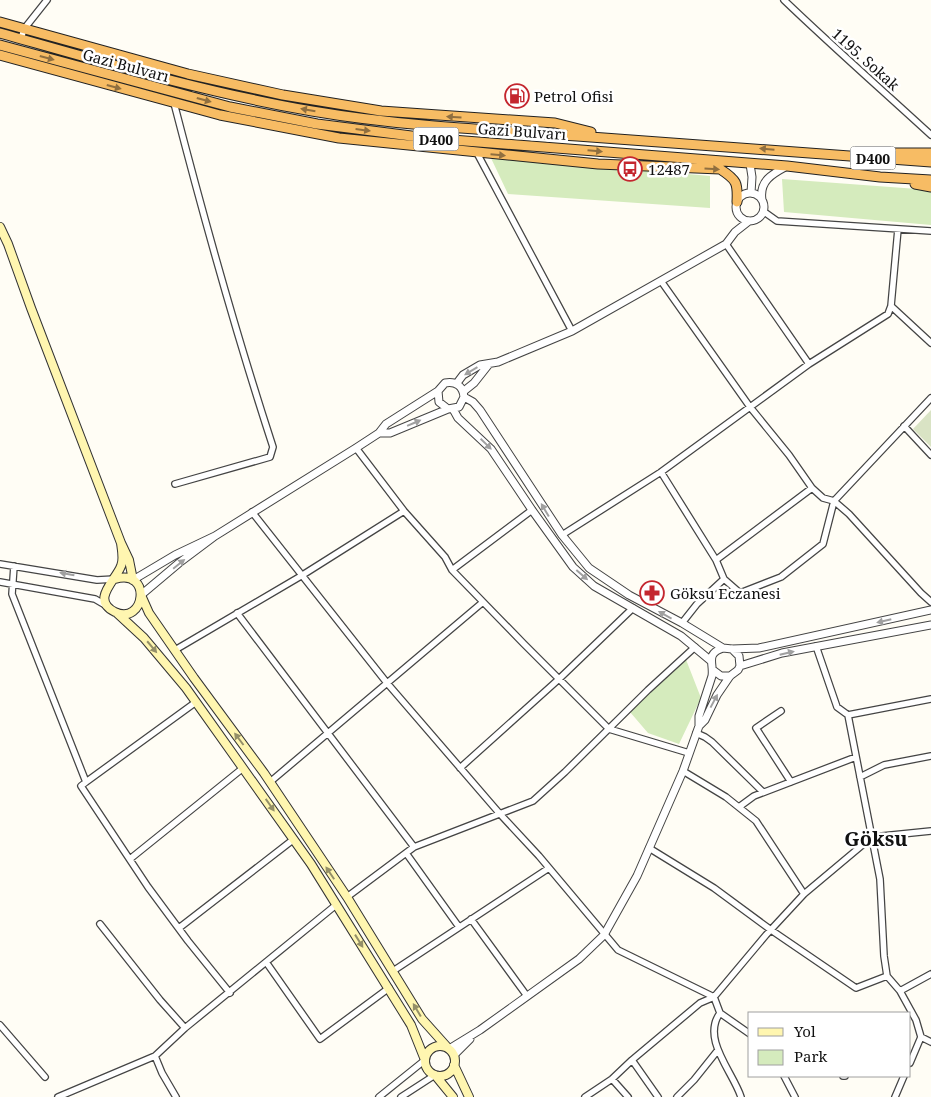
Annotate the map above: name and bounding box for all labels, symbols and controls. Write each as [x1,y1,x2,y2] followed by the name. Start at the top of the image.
[828,23,904,95] street label: 1195. Sokak
[81,44,172,86] street label: Gazi Bulvarı
[40,54,55,62] one-way arrow
[107,83,122,91] one-way arrow
[504,83,530,109] fuel station icon: Petrol Ofisi
[534,86,613,106] place label: Petrol Ofisi
[196,96,211,104] one-way arrow
[300,106,316,114] one-way arrow
[446,112,462,120] one-way arrow
[477,118,567,144] street label: Gazi Bulvarı
[356,126,372,134] one-way arrow
[414,128,458,150] road number: D400
[758,145,774,153] one-way arrow
[850,146,896,170] road number: D400
[587,147,603,155] one-way arrow
[490,151,506,159] one-way arrow
[617,156,643,182] bus stop icon: 12487
[648,159,690,179] place label: 12487
[704,166,720,174] one-way arrow
[464,366,477,375] one-way arrow
[407,419,421,427] one-way arrow
[480,438,492,450] one-way arrow
[541,503,550,516] one-way arrow
[172,558,185,569] one-way arrow
[575,569,587,581] one-way arrow
[58,570,74,578] one-way arrow
[639,580,665,606] pharmacy icon: Göksu Eczanesi
[670,583,781,603] place label: Göksu Eczanesi
[658,611,673,619] one-way arrow
[876,617,891,625] one-way arrow
[146,640,157,653] one-way arrow
[779,649,794,657] one-way arrow
[710,694,719,708] one-way arrow
[233,733,244,746] one-way arrow
[265,799,275,812] one-way arrow
[844,825,908,852] district label: Göksu
[326,866,335,879] one-way arrow
[354,934,364,948] one-way arrow
[412,1004,421,1017] one-way arrow
[748,1012,911,1077] legend
[793,1021,816,1041] text: Yol
[794,1046,828,1066] text: Park

